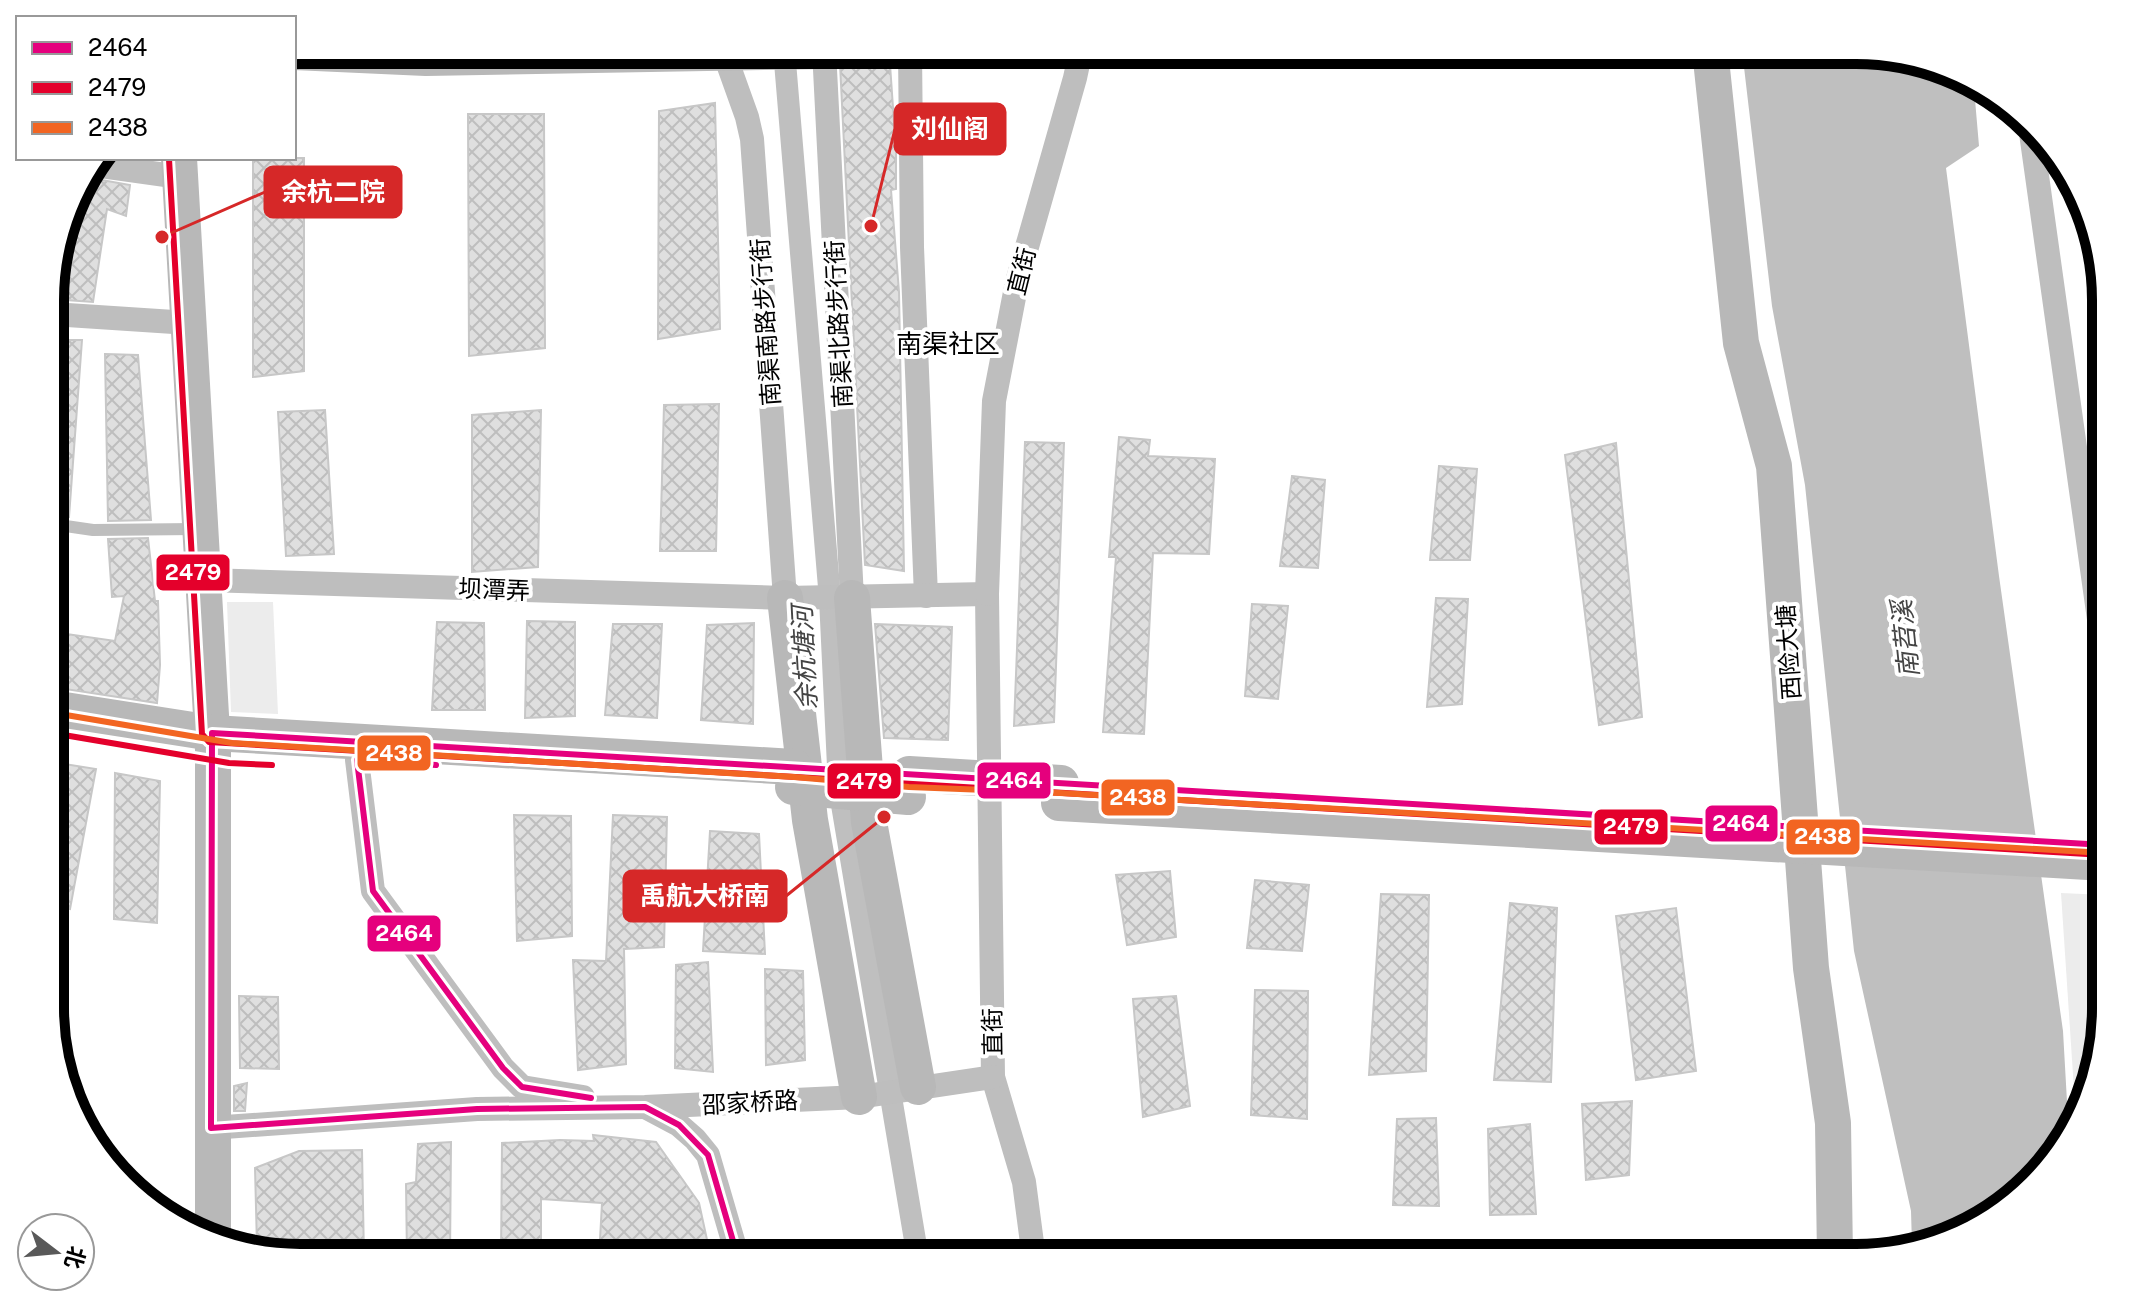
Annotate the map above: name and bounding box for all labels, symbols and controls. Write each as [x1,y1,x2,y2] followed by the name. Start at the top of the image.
[16,16,296,160] legend
[88,33,147,61] text: 2464
[88,73,146,101] text: 2479
[895,104,1005,154] callout: 刘仙阁
[88,113,148,141] text: 2438
[911,113,989,144] text: 刘仙阁
[265,167,401,217] callout: 余杭二院
[281,176,385,207] text: 余杭二院
[745,237,785,407] street label: 南渠南路步行街
[820,239,856,409] street label: 南渠北路步行街
[1002,244,1040,298] street label: 直街
[896,328,1000,359] district label: 南渠社区
[155,553,231,592] line badge: 2479
[165,559,221,585] text: 2479
[458,574,530,604] street label: 坝潭弄
[1885,596,1924,679] water label: 南苕溪
[786,600,822,711] water label: 余杭塘河
[1771,603,1805,701] street label: 西险大塘
[356,734,432,772] line badge: 2438
[365,740,423,766] text: 2438
[976,761,1052,800] line badge: 2464
[826,762,902,800] line badge: 2479
[985,767,1043,793] text: 2464
[836,768,892,794] text: 2479
[1100,778,1176,817] line badge: 2438
[1109,784,1167,810] text: 2438
[1704,804,1779,843] line badge: 2464
[1593,808,1669,846] line badge: 2479
[1712,810,1770,836] text: 2464
[1603,813,1659,839] text: 2479
[1785,818,1861,856] line badge: 2438
[1794,823,1852,849] text: 2438
[624,871,786,921] callout: 禹航大桥南
[640,880,770,911] text: 禹航大桥南
[366,914,442,953] line badge: 2464
[375,920,433,946] text: 2464
[978,1008,1006,1056] street label: 直街
[701,1086,799,1118] street label: 邵家桥路
[16,1212,96,1292] north arrow
[60,1243,91,1272] text: 北

